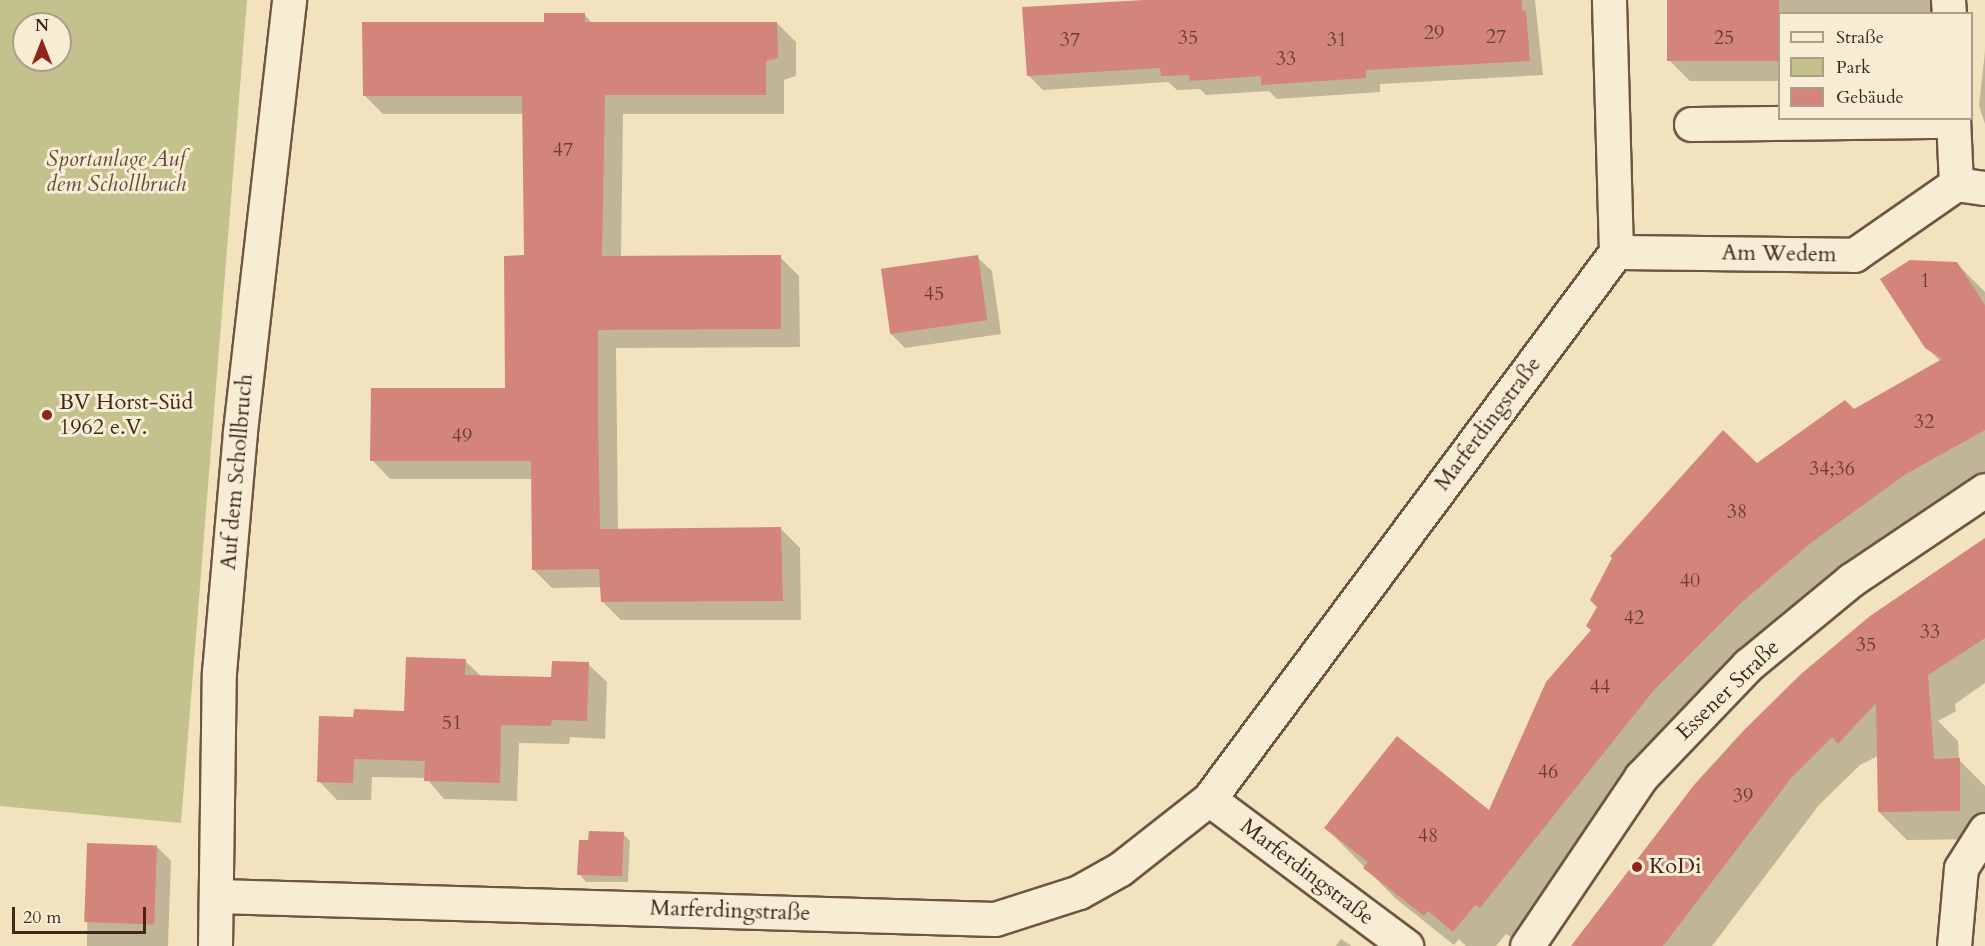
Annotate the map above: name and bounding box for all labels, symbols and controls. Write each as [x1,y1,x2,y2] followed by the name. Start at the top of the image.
[12,12,72,72] north arrow
[1778,12,1973,120] legend
[35,15,49,37] text: N
[1424,20,1444,44] house number: 29
[1486,24,1506,48] house number: 27
[1178,25,1198,49] house number: 35
[1714,25,1734,49] house number: 25
[1836,25,1884,50] text: Straße
[1060,27,1080,51] house number: 37
[1327,27,1347,51] house number: 31
[1276,46,1296,70] house number: 33
[1836,55,1871,80] text: Park
[1836,85,1904,110] text: Gebäude
[553,137,573,161] house number: 47
[46,146,186,198] park label: Sportanlage Auf dem Schollbruch
[1721,240,1837,268] street label: Am Wedem
[1920,268,1930,292] house number: 1
[924,281,944,305] house number: 45
[1429,352,1547,496] street label: Marferdingstraße
[215,373,259,571] street label: Auf dem Schollbruch
[59,389,193,440] place label: BV Horst-Süd 1962 e.V.
[40,408,54,422] marker: BV Horst-Süd 1962 e.V.
[1914,409,1934,433] house number: 32
[452,423,472,447] house number: 49
[1809,456,1855,480] house number: 34;36
[1727,499,1747,523] house number: 38
[1680,568,1700,592] house number: 40
[1624,605,1644,629] house number: 42
[1920,619,1940,643] house number: 33
[1856,632,1876,656] house number: 35
[1671,634,1785,746] street label: Essener Straße
[1590,674,1610,698] house number: 44
[442,710,462,734] house number: 51
[1538,759,1558,783] house number: 46
[1733,783,1753,807] house number: 39
[1235,813,1379,931] street label: Marferdingstraße
[1418,823,1438,847] house number: 48
[1649,854,1701,880] place label: KoDi
[1630,860,1644,874] marker: KoDi
[15,895,148,933] scale bar
[649,895,811,927] street label: Marferdingstraße
[23,905,62,930] text: 20 m

